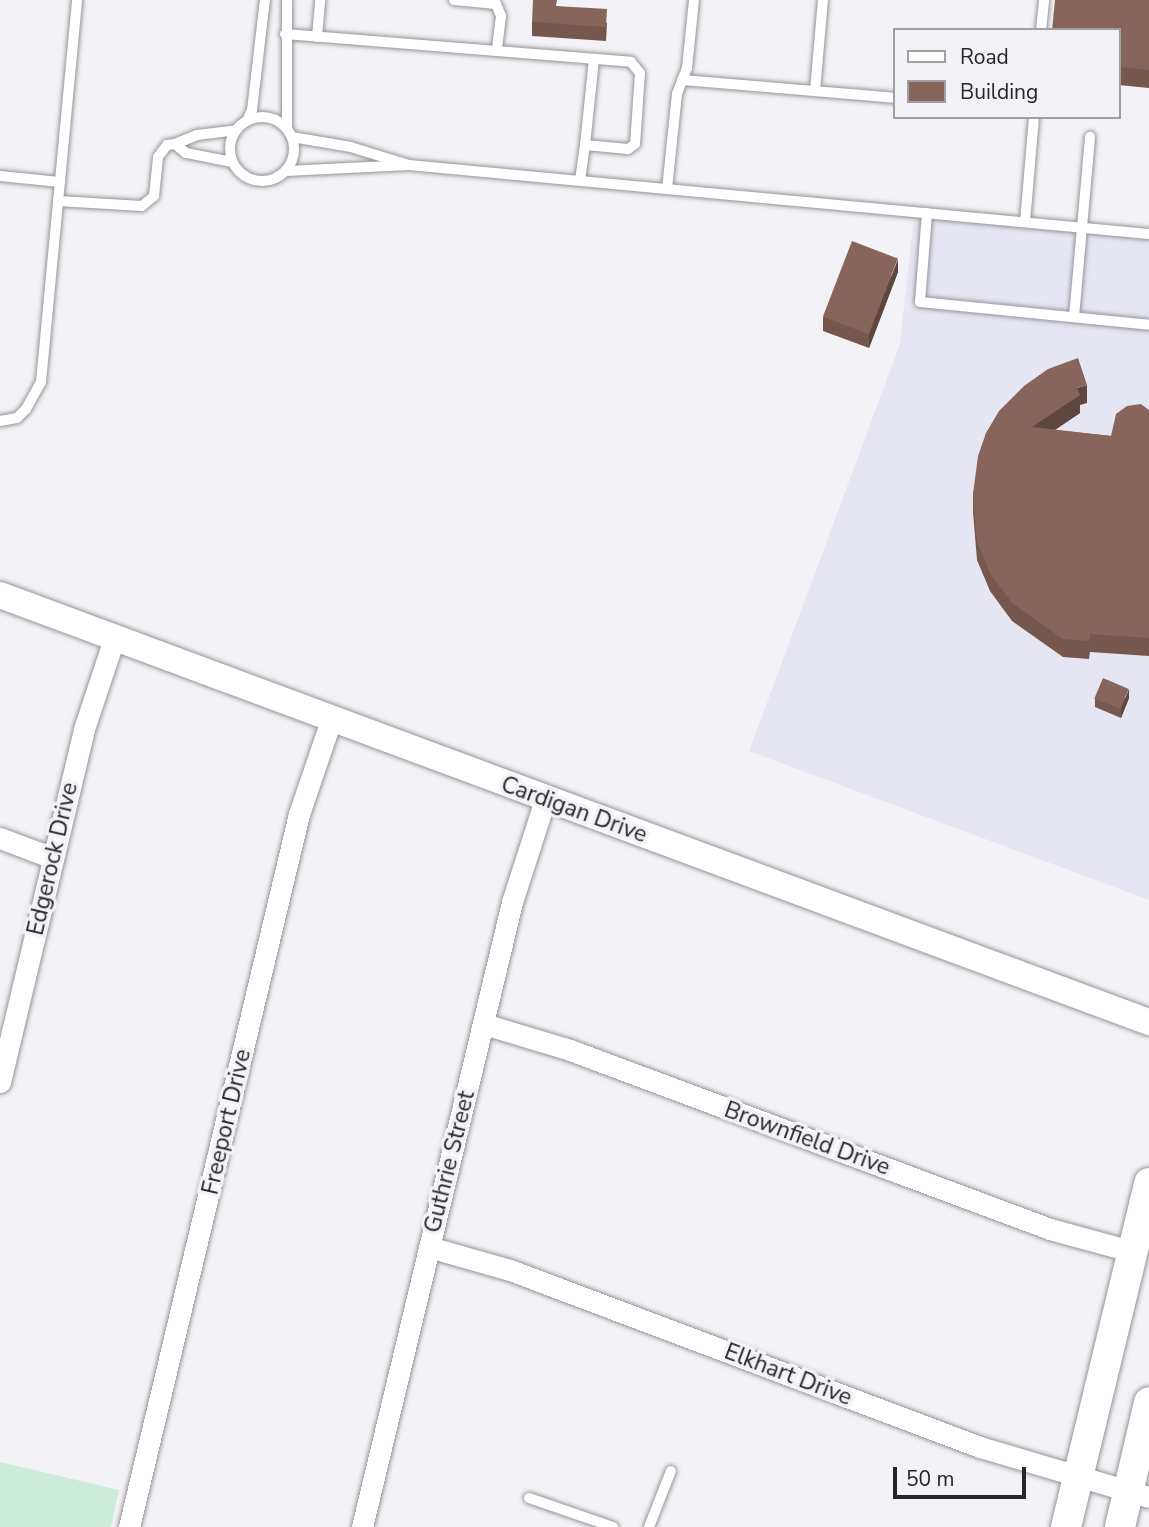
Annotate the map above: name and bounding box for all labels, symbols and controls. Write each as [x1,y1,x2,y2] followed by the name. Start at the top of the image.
[894,28,1121,119] legend
[960,43,1009,71] text: Road
[960,78,1038,106] text: Building
[497,771,651,849] street label: Cardigan Drive
[22,780,84,938] street label: Edgerock Drive
[197,1047,257,1197] street label: Freeport Drive
[419,1088,481,1236] street label: Guthrie Street
[720,1096,894,1182] street label: Brownfield Drive
[720,1338,856,1412] street label: Elkhart Drive
[897,1454,1030,1498] scale bar
[906,1465,955,1493] text: 50 m

